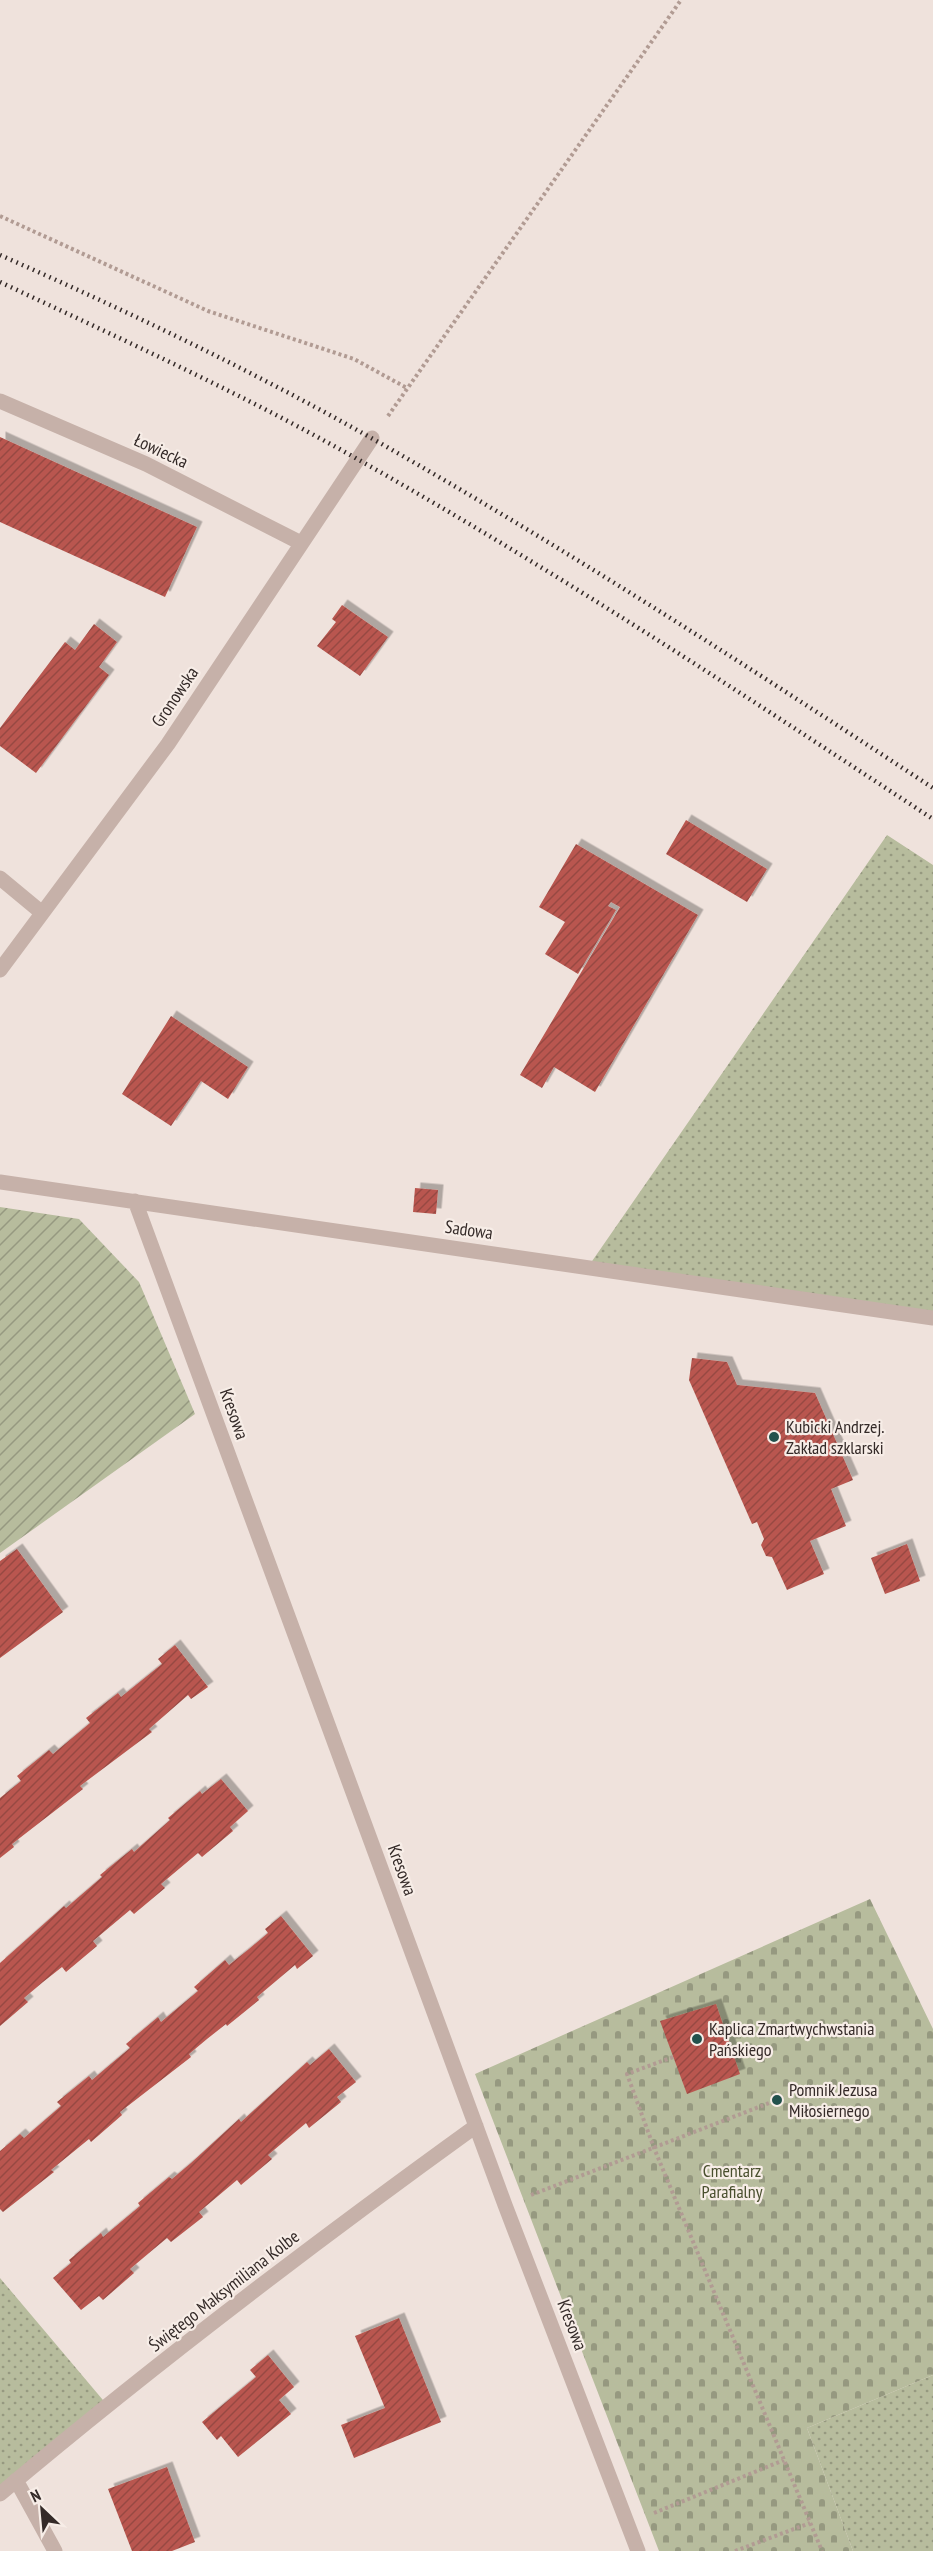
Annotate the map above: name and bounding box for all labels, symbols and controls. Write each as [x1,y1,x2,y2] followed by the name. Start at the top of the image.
[131,428,192,473] street label: Łowiecka
[146,662,203,731] street label: Gronowska
[444,1215,495,1244] street label: Sadowa
[215,1385,254,1442] street label: Kresowa
[786,1415,885,1459] place label: Kubicki Andrzej. Zakład szklarski
[767,1430,781,1444] marker: Kubicki Andrzej. Zakład szklarski
[383,1841,422,1898] street label: Kresowa
[709,2017,874,2061] place label: Kaplica Zmartwychwstania Pańskiego
[690,2032,704,2046] marker: Kaplica Zmartwychwstania Pańskiego
[789,2078,877,2122] place label: Pomnik Jezusa Miłosiernego
[770,2093,784,2107] marker: Pomnik Jezusa Miłosiernego
[702,2159,763,2203] park label: Cmentarz Parafialny
[144,2225,304,2357] street label: Świętego Maksymiliana Kolbe
[552,2296,593,2353] street label: Kresowa
[12,2479,72,2539] north arrow
[27,2485,44,2506] text: N

